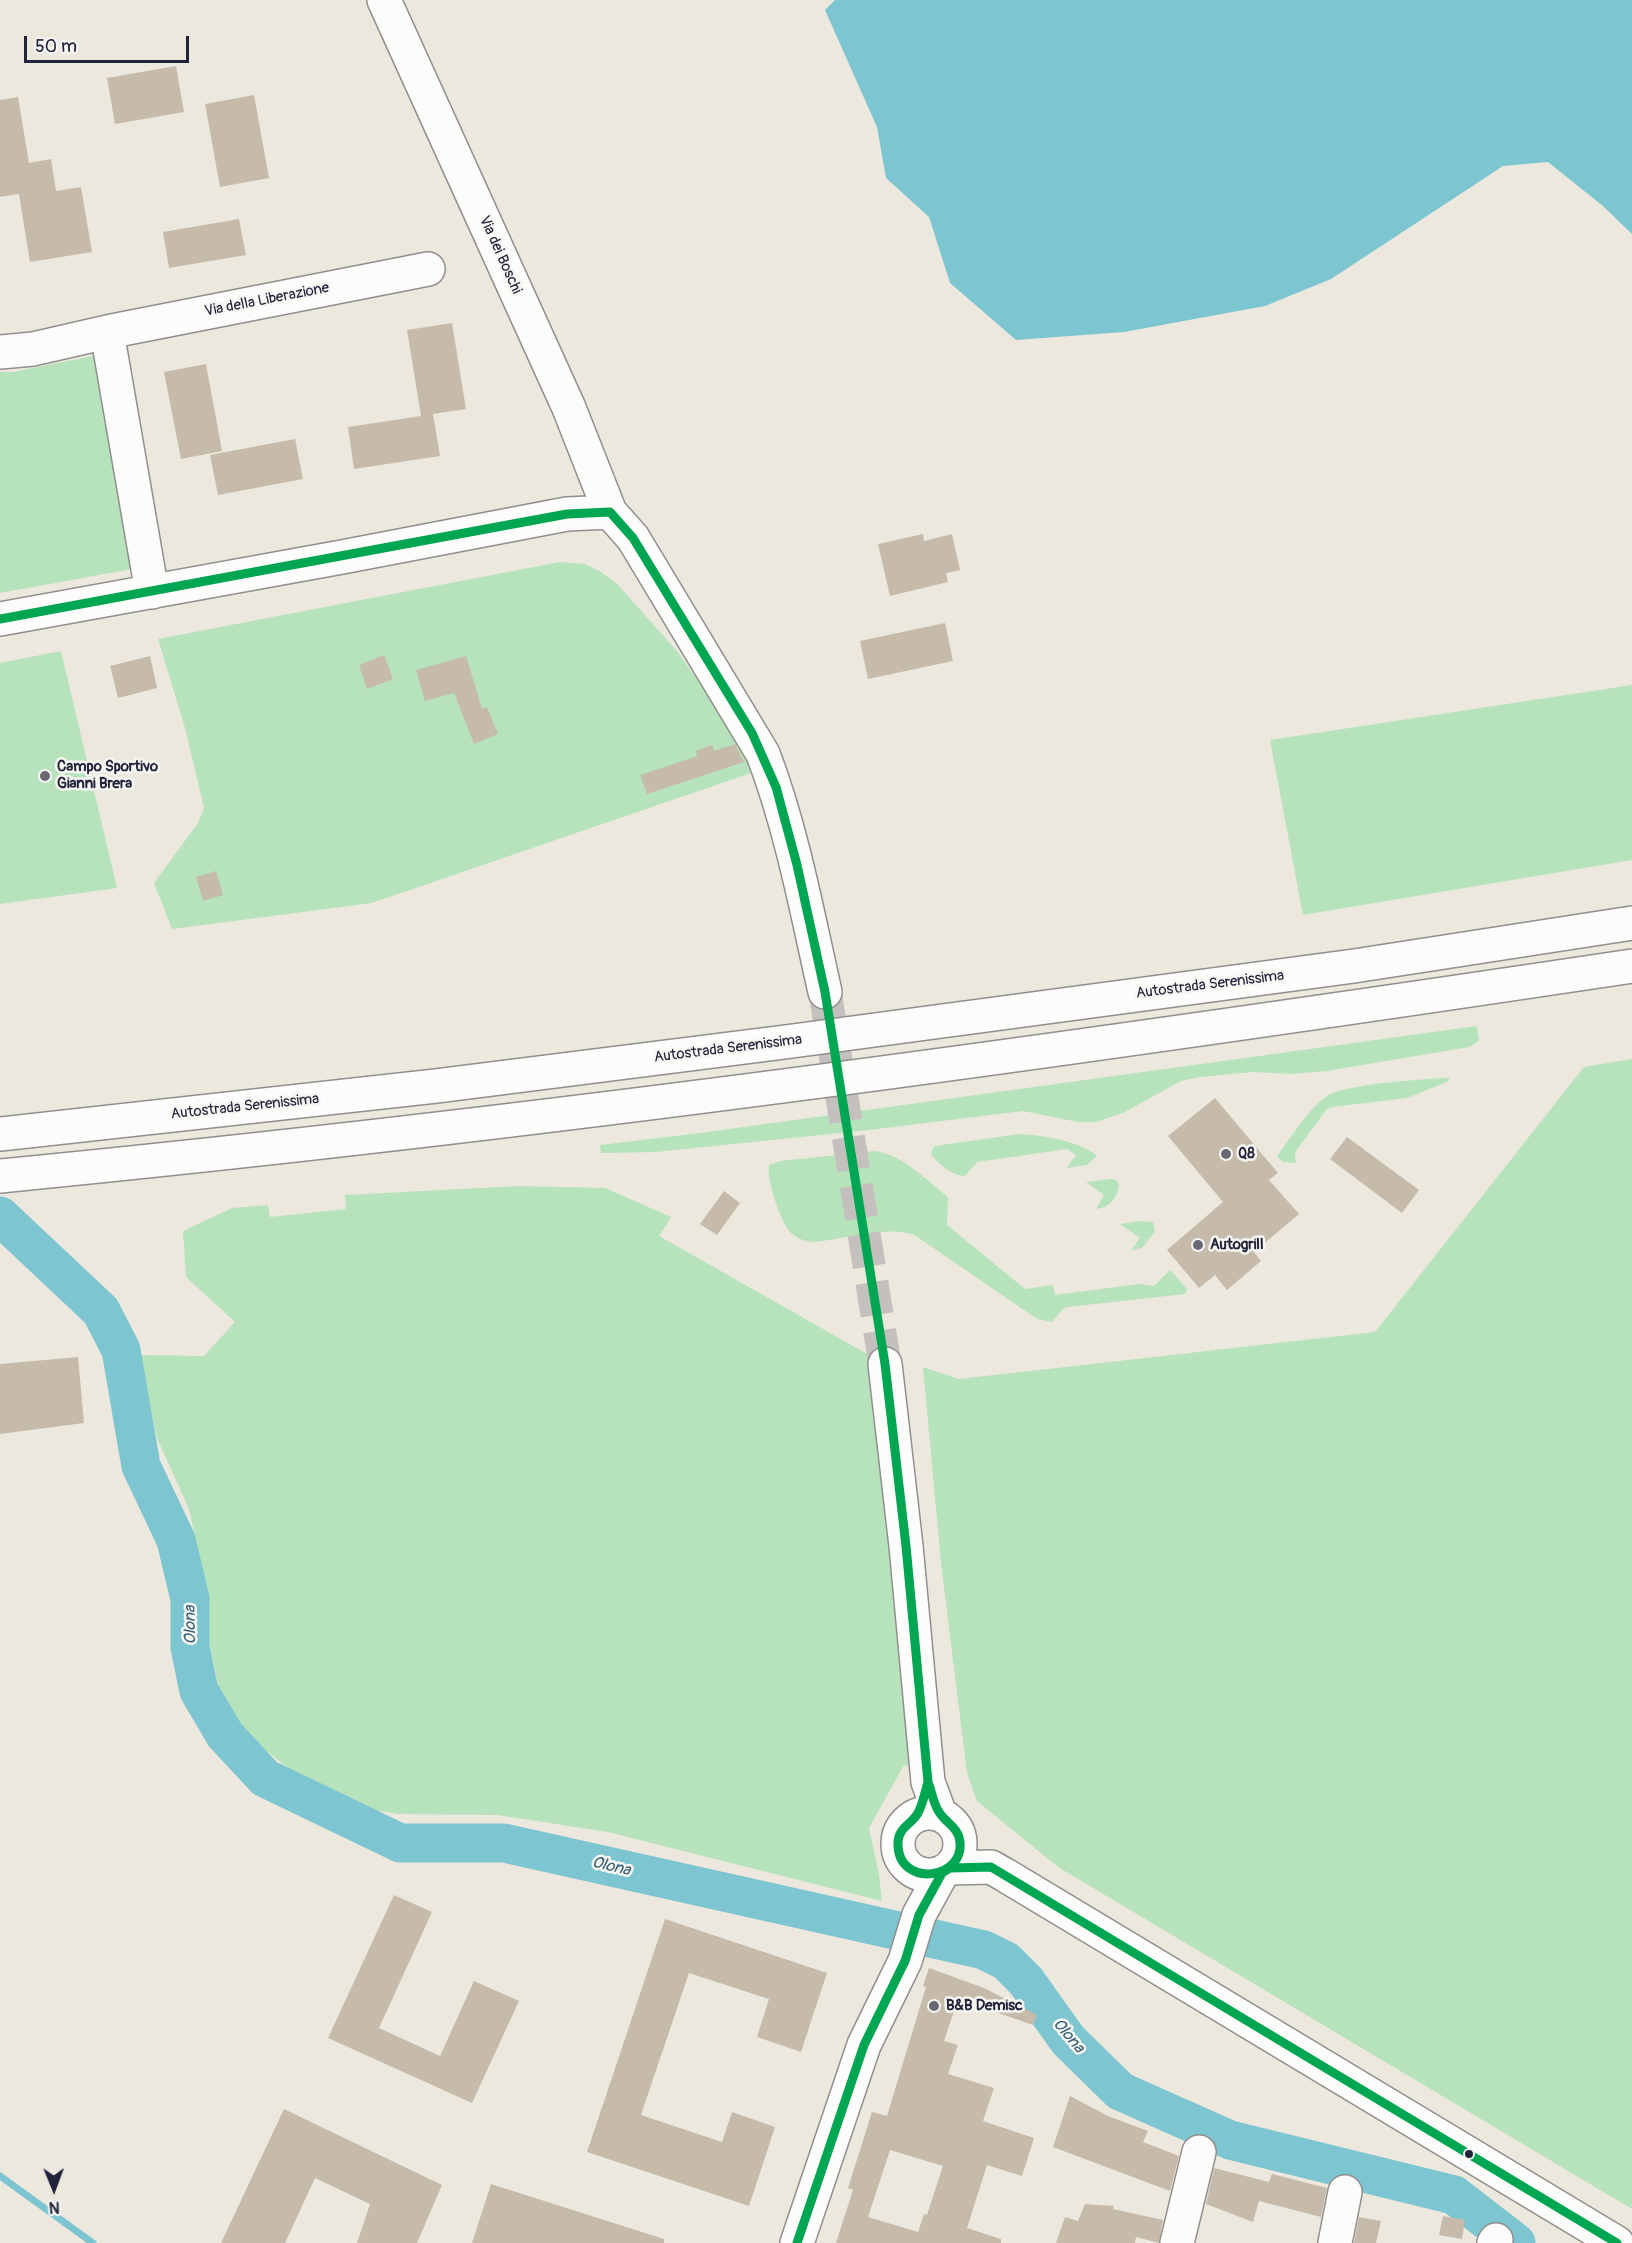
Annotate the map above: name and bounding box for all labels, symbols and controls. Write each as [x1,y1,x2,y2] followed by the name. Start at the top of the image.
[27,24,192,62] scale bar
[35,35,77,58] text: 50 m
[475,213,525,297] street label: Via dei Boschi
[203,279,331,321] street label: Via della Liberazione
[57,758,158,793] place label: Campo Sportivo Gianni Brera
[38,769,52,783] marker: Campo Sportivo Gianni Brera
[1135,967,1285,1003] street label: Autostrada Serenissima
[653,1031,803,1067] street label: Autostrada Serenissima
[170,1090,320,1124] street label: Autostrada Serenissima
[1238,1145,1255,1163] place label: Q8
[1219,1147,1233,1161] marker: Q8
[1210,1236,1263,1254] place label: Autogrill
[1191,1238,1205,1252] marker: Autogrill
[181,1605,201,1645] water label: Olona
[590,1853,632,1881] water label: Olona
[946,1997,1023,2015] place label: B&B Demisc
[927,1999,941,2013] marker: B&B Demisc
[1048,2015,1088,2057] water label: Olona
[1463,2148,1475,2160] unlabelled marker
[24,2159,84,2219] north arrow
[49,2197,60,2217] text: N

